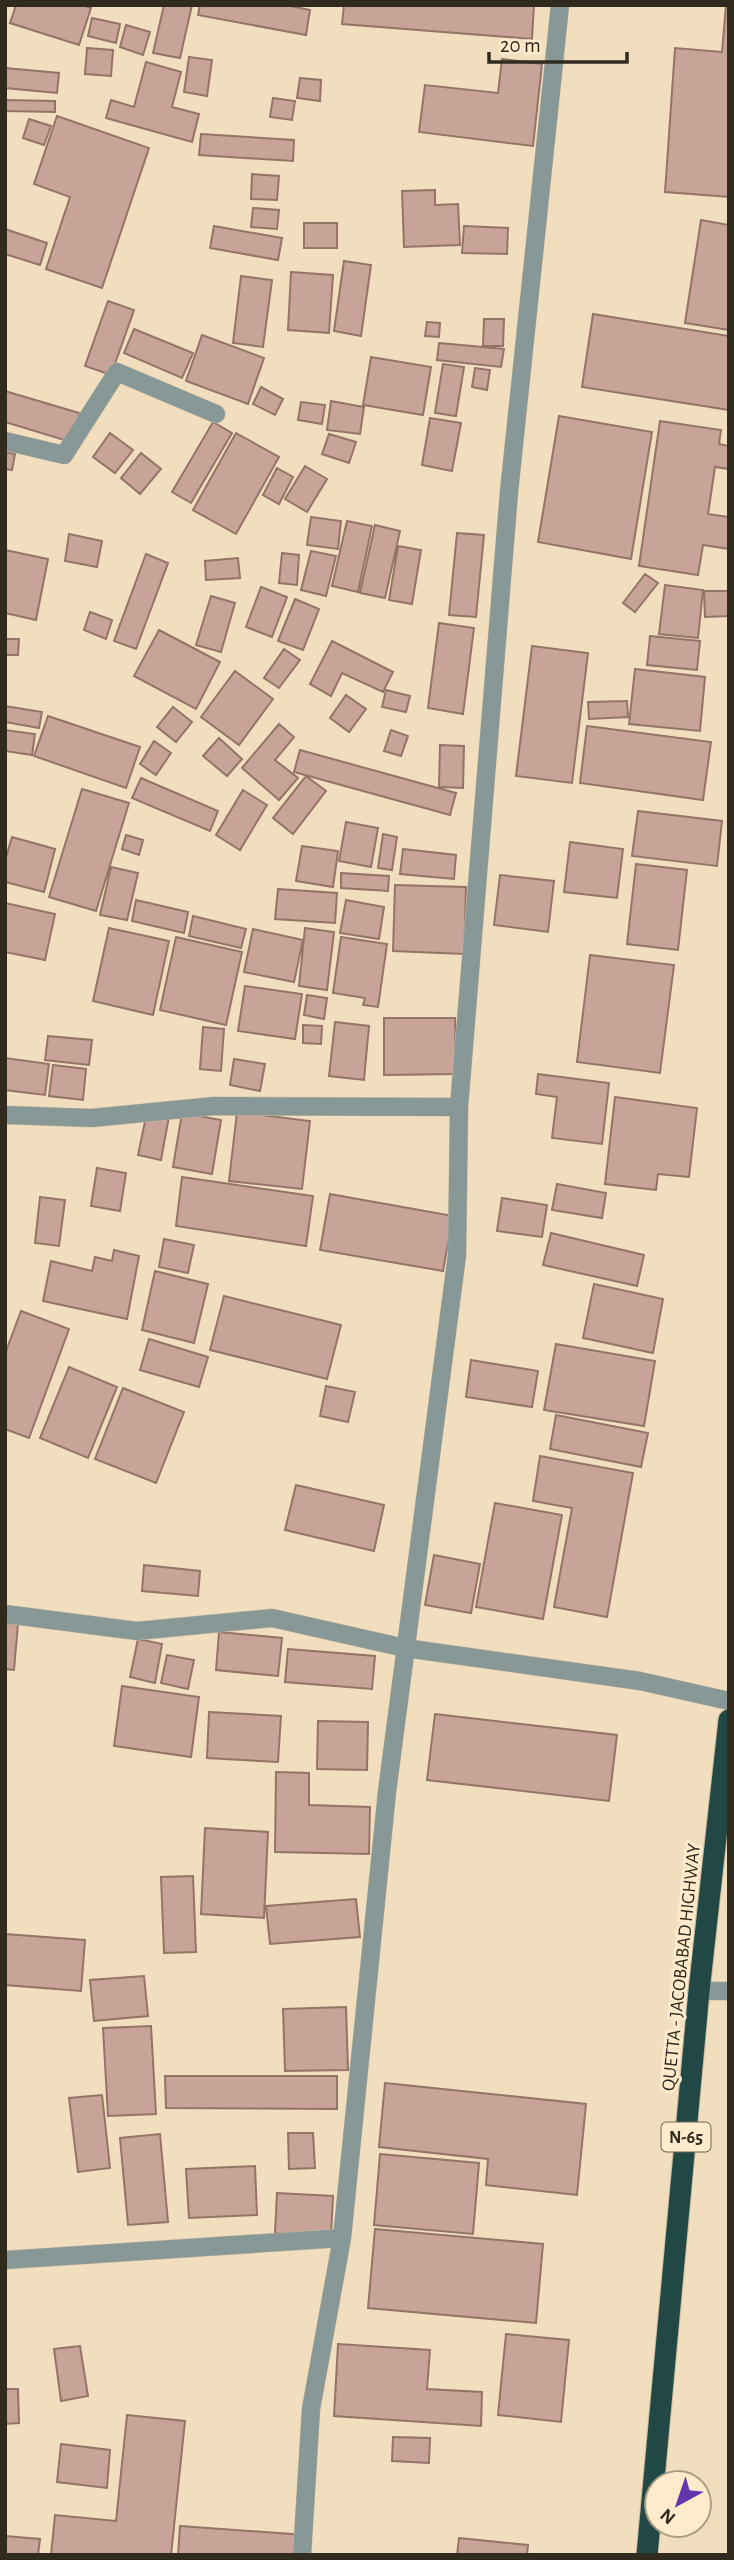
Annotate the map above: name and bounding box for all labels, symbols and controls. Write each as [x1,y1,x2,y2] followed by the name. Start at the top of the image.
[489,21,627,65] scale bar
[500,35,541,56] text: 20 m
[659,1843,704,2092] street label: QUETTA - JACOBABAD HIGHWAY
[662,2122,710,2152] road number: N-65
[643,2469,713,2539] north arrow
[657,2504,679,2527] text: N

